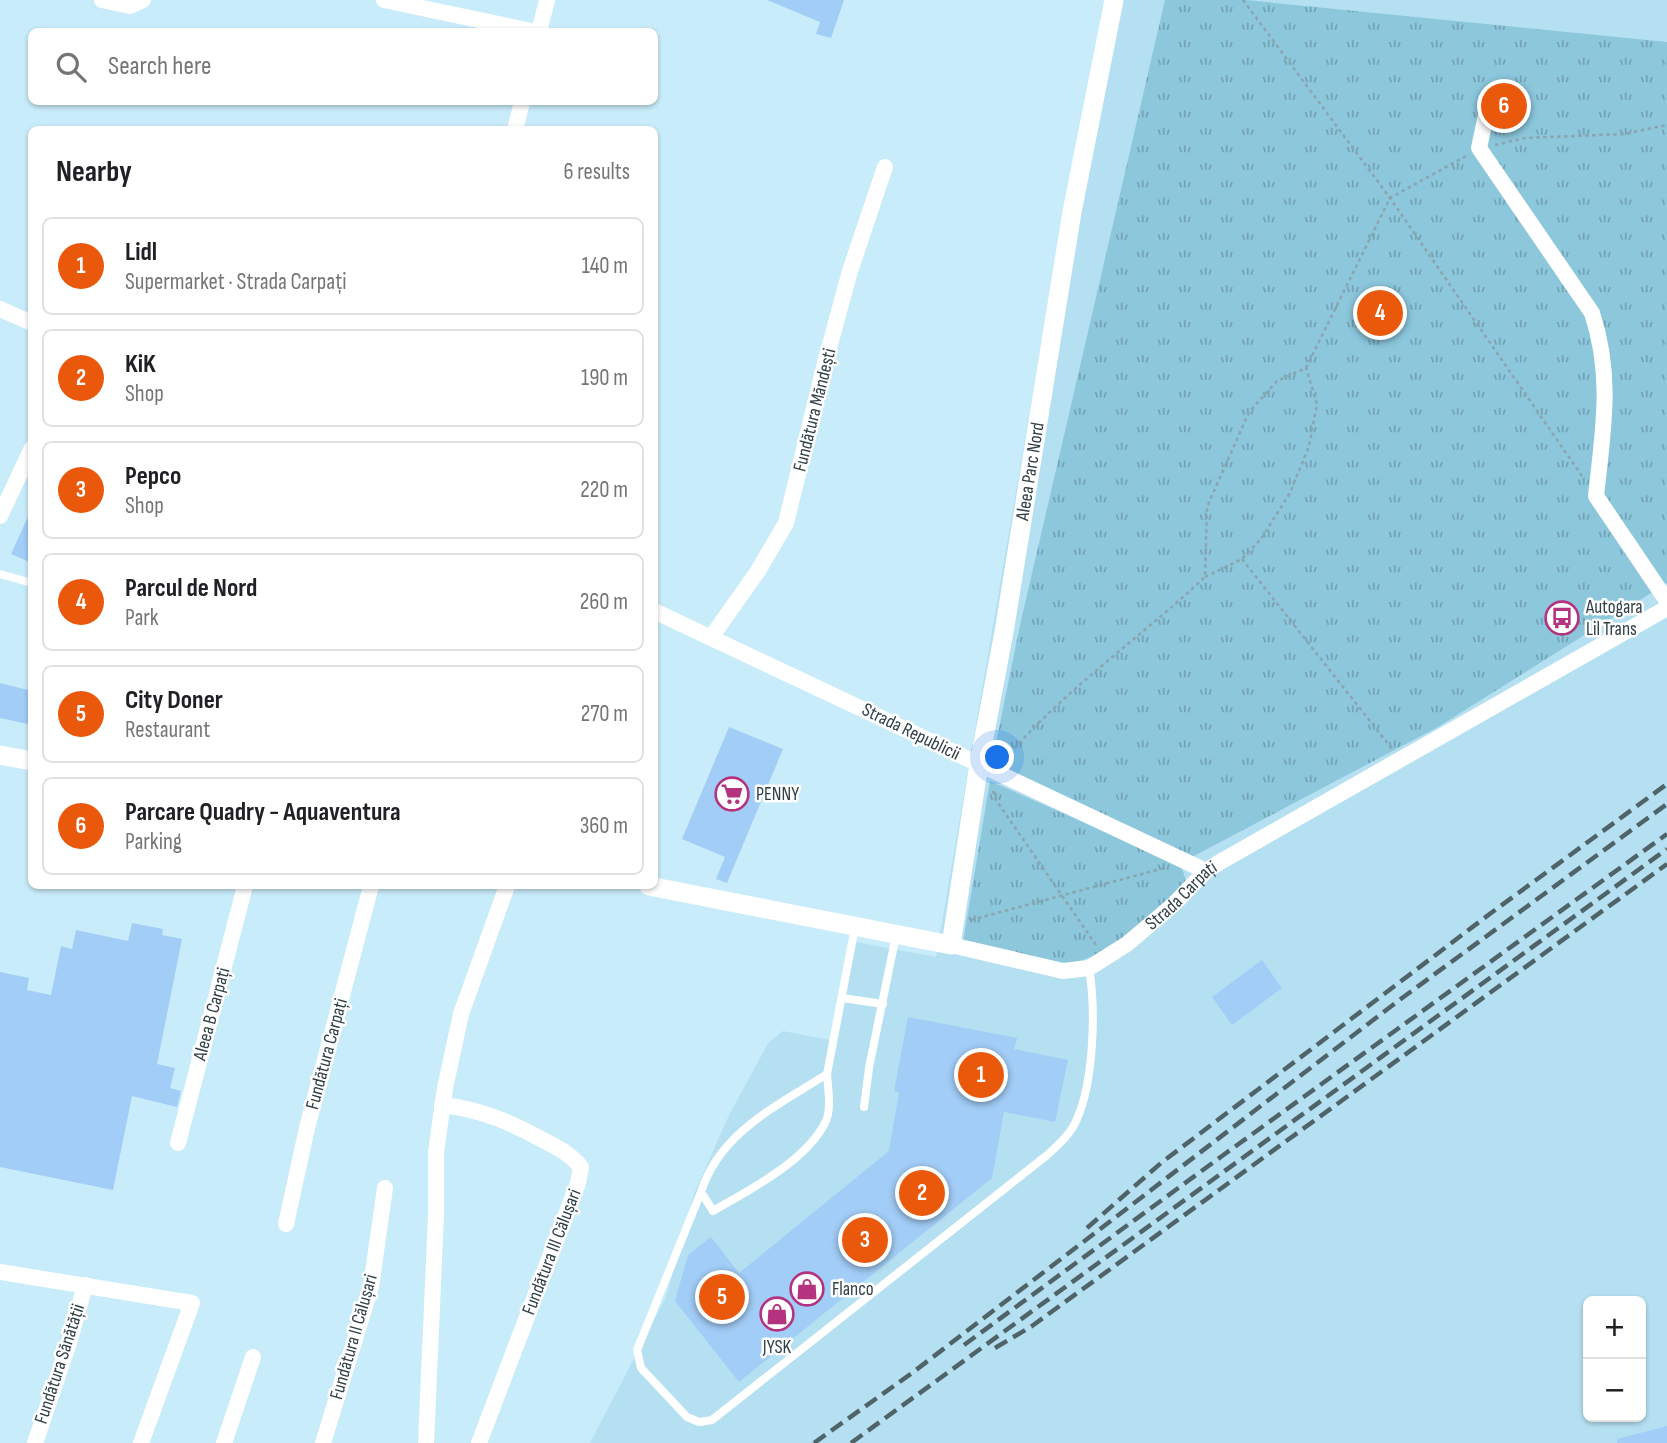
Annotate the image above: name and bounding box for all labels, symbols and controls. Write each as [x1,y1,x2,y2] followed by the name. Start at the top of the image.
[28,28,658,105] search box
[52,48,90,86] icon: search
[108,51,211,82] text: Search here
[1481,80,1527,132] pin: 6
[56,154,132,190] text: Nearby
[564,158,630,186] text: 6 results
[125,237,157,268] text: Lidl
[76,252,86,280] text: 1
[582,252,628,280] text: 140 m
[125,268,346,296] text: Supermarket · Strada Carpați
[1357,287,1403,339] pin: 4
[789,346,841,474] street label: Fundătura Măndești
[125,349,156,380] text: KiK
[76,364,86,392] text: 2
[581,364,628,392] text: 190 m
[125,380,164,408] text: Shop
[1011,421,1049,523] street label: Aleea Parc Nord
[125,461,181,492] text: Pepco
[76,476,86,504] text: 3
[580,476,628,504] text: 220 m
[125,492,164,520] text: Shop
[125,573,257,604] text: Parcul de Nord
[76,588,86,616] text: 4
[580,588,628,616] text: 260 m
[1585,596,1643,641] place label: Autogara Lil Trans
[1543,599,1581,637] bus stop icon: Autogara Lil Trans
[125,604,159,632] text: Park
[125,685,223,716] text: City Doner
[858,698,964,766] street label: Strada Republicii
[76,700,86,728] text: 5
[581,700,628,728] text: 270 m
[125,716,210,744] text: Restaurant
[980,740,1014,774] your location
[713,775,751,813] supermarket icon: PENNY
[756,783,799,806] place label: PENNY
[125,797,401,828] text: Parcare Quadry - Aquaventura
[76,812,86,840] text: 6
[580,812,628,840] text: 360 m
[125,828,182,856] text: Parking
[1140,856,1221,935] street label: Strada Carpați
[188,965,235,1064] street label: Aleea B Carpați
[301,996,353,1112] street label: Fundătura Carpați
[958,1049,1004,1101] pin: 1
[899,1167,945,1219] pin: 2
[517,1186,587,1318] street label: Fundătura III Călușari
[842,1214,888,1266] pin: 3
[788,1270,826,1308] shop icon: Flanco
[699,1271,745,1323] pin: 5
[325,1272,383,1402] street label: Fundătura II Călușari
[832,1278,874,1301] place label: Flanco
[758,1295,796,1333] shop icon: JYSK
[1583,1296,1646,1422] map controls
[1583,1296,1646,1359] button: +
[30,1301,90,1427] street label: Fundătura Sănătății
[762,1336,792,1359] place label: JYSK
[1583,1359,1646,1422] button: −

